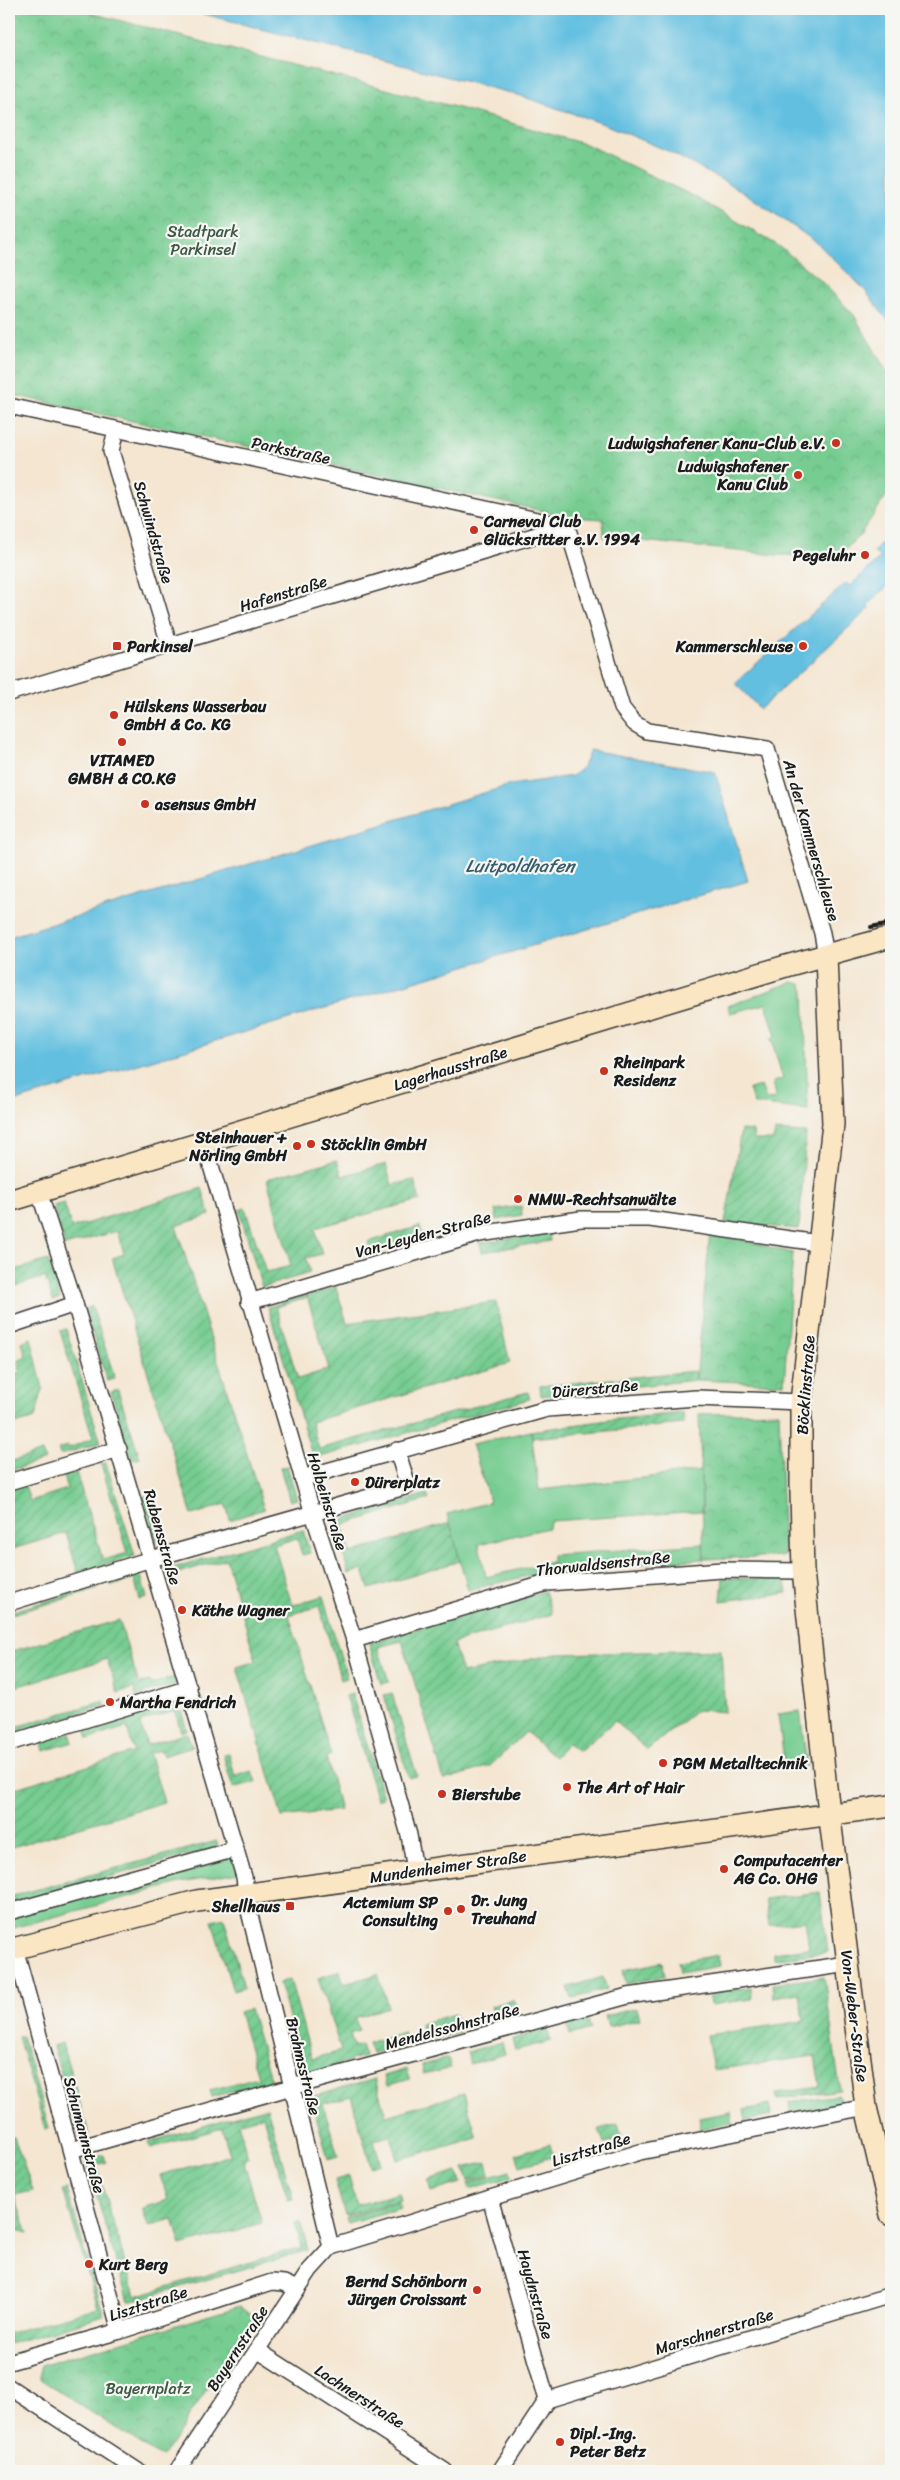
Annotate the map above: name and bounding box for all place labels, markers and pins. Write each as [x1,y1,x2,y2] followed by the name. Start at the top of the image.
[608,429,826,458] place label: Ludwigshafener Kanu-Club e.V.
[830,437,842,449] marker: Ludwigshafener Kanu-Club e.V.
[678,452,789,499] place label: Ludwigshafener Kanu Club
[792,469,804,481] marker: Ludwigshafener Kanu Club
[483,507,640,554] place label: Carneval Club Glücksritter e.V. 1994
[468,524,480,536] marker: Carneval Club Glücksritter e.V. 1994
[793,541,856,570] place label: Pegeluhr
[859,549,871,561] marker: Pegeluhr
[127,632,194,661] place label: Parkinsel
[675,632,794,661] place label: Kammerschleuse
[111,640,123,652] marker: Parkinsel
[797,640,809,652] marker: Kammerschleuse
[123,692,267,739] place label: Hülskens Wasserbau GmbH & Co. KG
[108,709,120,721] marker: Hülskens Wasserbau GmbH & Co. KG
[116,736,128,748] marker: VITAMED GMBH & CO.KG
[67,746,177,793] place label: VITAMED GMBH & CO.KG
[154,790,257,819] place label: asensus GmbH
[139,798,151,810] marker: asensus GmbH
[613,1048,685,1095] place label: Rheinpark Residenz
[598,1065,610,1077] marker: Rheinpark Residenz
[188,1123,288,1170] place label: Steinhauer + Nörling GmbH
[320,1130,427,1159] place label: Stöcklin GmbH
[305,1138,317,1150] marker: Stöcklin GmbH
[291,1140,303,1152] marker: Steinhauer + Nörling GmbH
[527,1185,676,1214] place label: NMW-Rechtsanwälte
[512,1193,524,1205] marker: NMW-Rechtsanwälte
[365,1468,441,1497] place label: Dürerplatz
[349,1476,361,1488] marker: Dürerplatz
[191,1596,291,1625] place label: Käthe Wagner
[176,1604,188,1616] marker: Käthe Wagner
[119,1688,237,1717] place label: Martha Fendrich
[104,1696,116,1708] marker: Martha Fendrich
[673,1749,808,1778] place label: PGM Metalltechnik
[657,1757,669,1769] marker: PGM Metalltechnik
[577,1773,685,1802] place label: The Art of Hair
[452,1780,521,1809] place label: Bierstube
[561,1781,573,1793] marker: The Art of Hair
[436,1788,448,1800] marker: Bierstube
[733,1846,843,1893] place label: Computacenter AG Co. OHG
[718,1863,730,1875] marker: Computacenter AG Co. OHG
[471,1886,537,1933] place label: Dr. Jung Treuhand
[342,1888,439,1935] place label: Actemium SP Consulting
[211,1892,281,1921] place label: Shellhaus
[284,1900,296,1912] marker: Shellhaus
[455,1903,467,1915] marker: Dr. Jung Treuhand
[442,1905,454,1917] marker: Actemium SP Consulting
[98,2250,169,2279] place label: Kurt Berg
[83,2258,95,2270] marker: Kurt Berg
[346,2267,467,2314] place label: Bernd Schönborn Jürgen Croissant
[471,2284,483,2296] marker: Bernd Schönborn Jürgen Croissant
[570,2419,647,2466] place label: Dipl.-Ing. Peter Betz
[554,2436,566,2448] marker: Dipl.-Ing. Peter Betz

